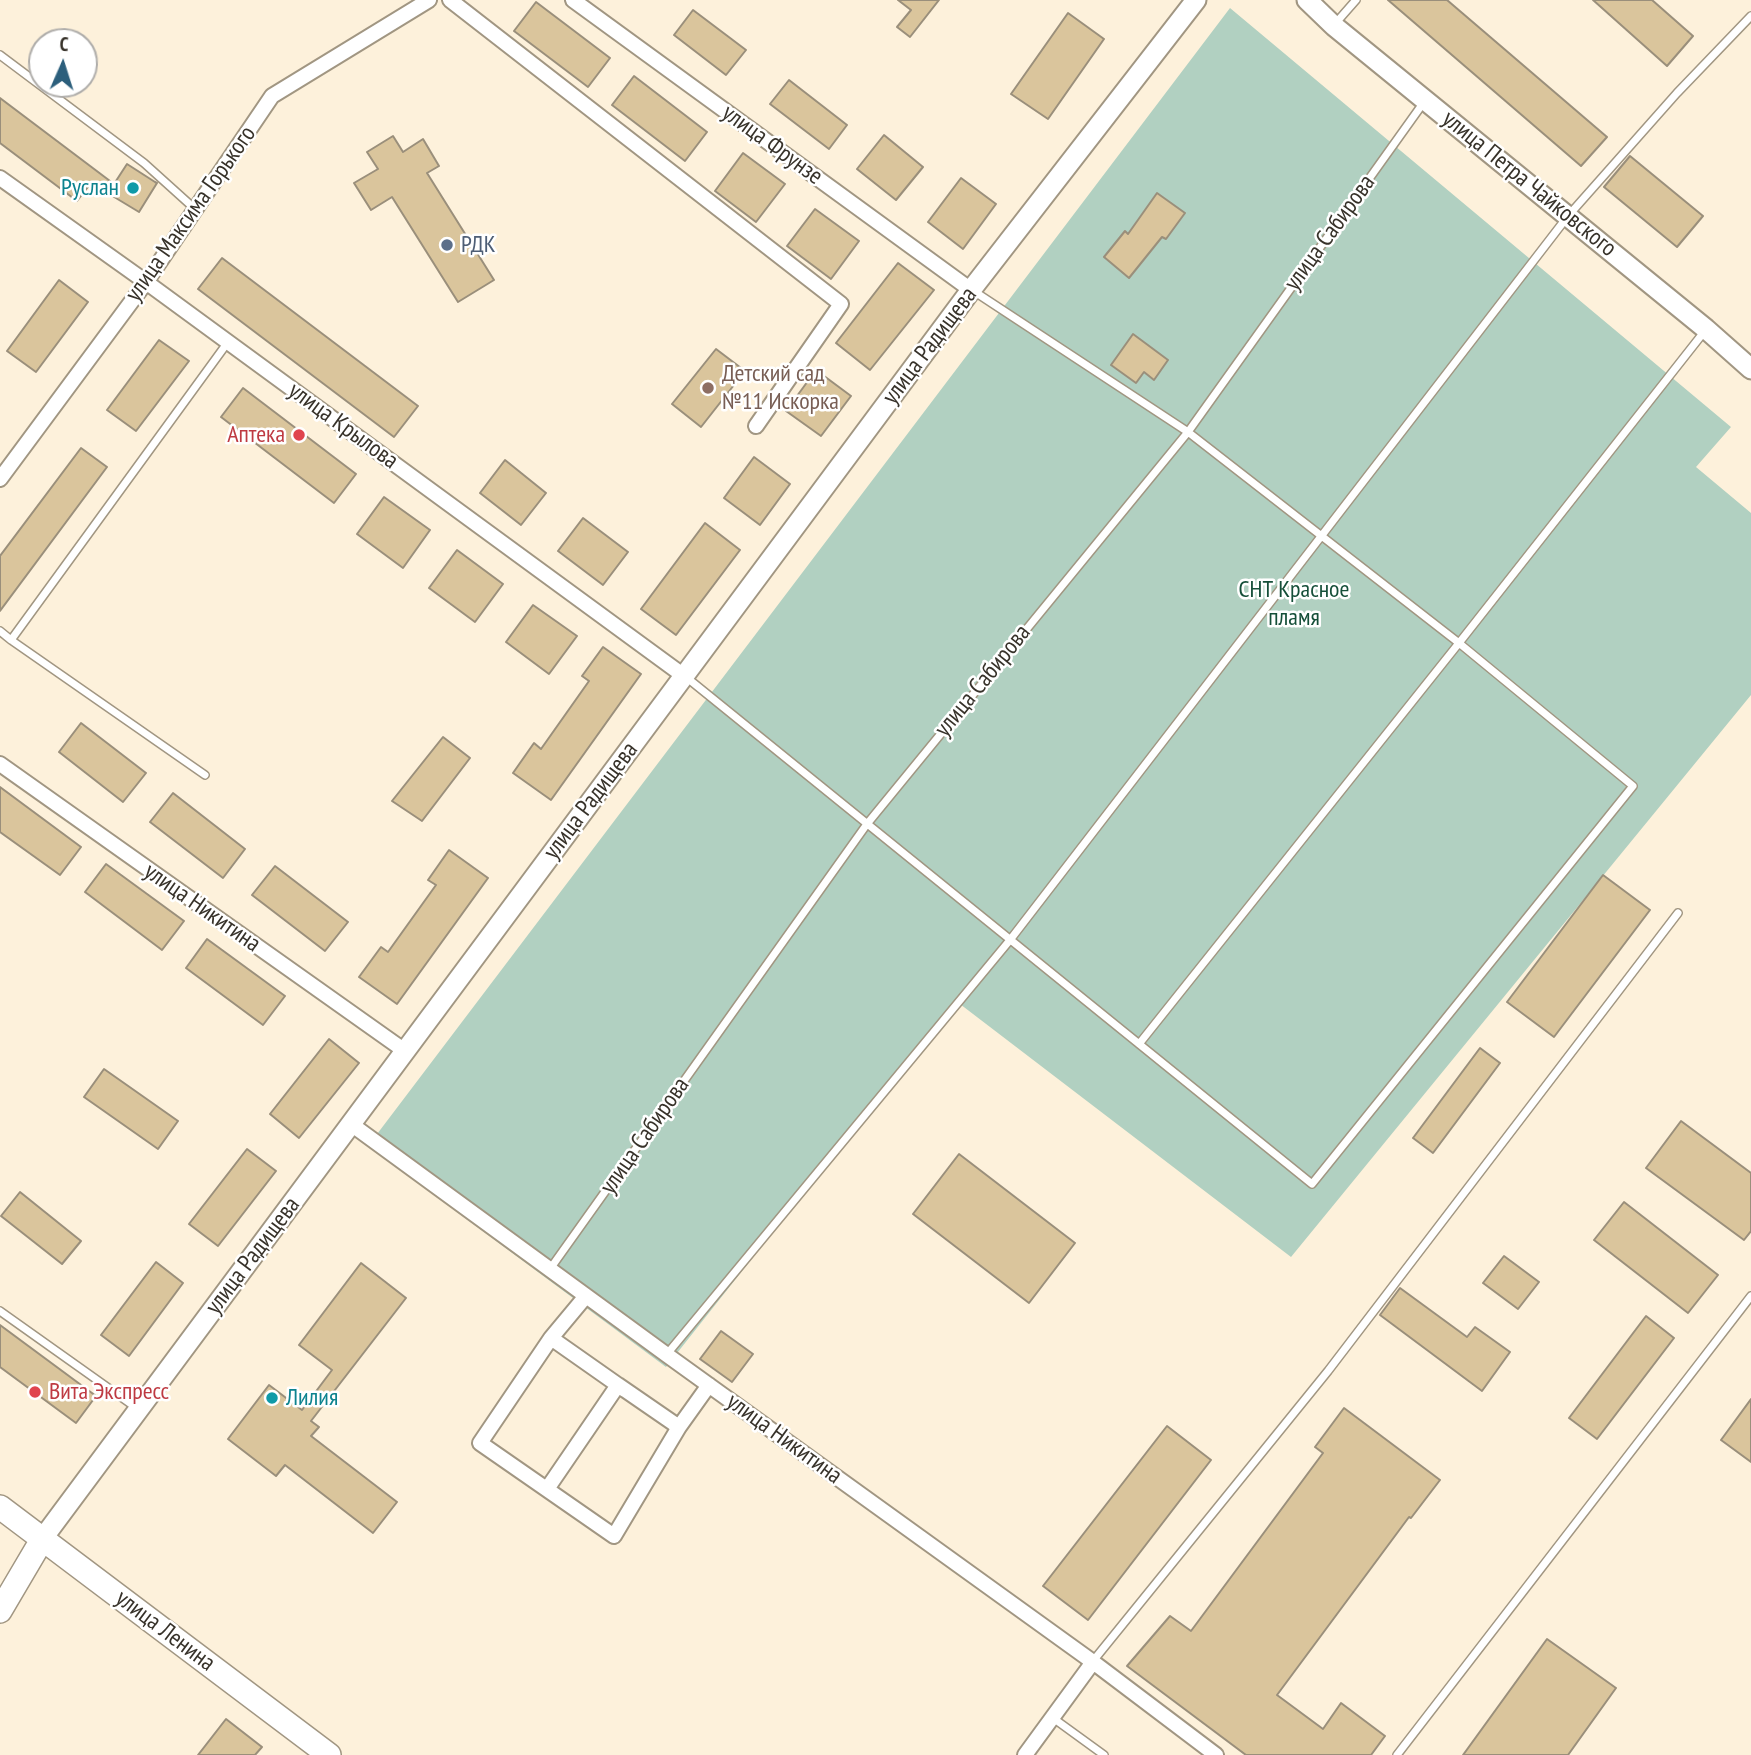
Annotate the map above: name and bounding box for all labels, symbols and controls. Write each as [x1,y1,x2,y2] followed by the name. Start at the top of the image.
[28,28,98,98] north arrow
[59,32,69,56] text: С
[716,99,828,191] street label: улица Фрунзе
[1436,105,1622,263] street label: улица Петра Чайковского
[120,121,262,307] street label: улица Максима Горького
[1278,170,1382,296] street label: улица Сабирова
[61,174,119,202] place label: Руслан
[125,180,141,196] marker: Руслан
[461,231,496,259] place label: РДК
[439,237,455,253] marker: РДК
[877,282,983,410] street label: улица Радищева
[722,360,839,416] place label: Детский сад №11 Искорка
[282,376,404,476] street label: улица Крылова
[700,380,716,396] marker: Детский сад №11 Искорка
[227,421,285,449] place label: Аптека
[291,427,307,443] marker: Аптека
[1239,576,1349,632] park label: СНТ Красное пламя
[929,619,1037,743] street label: улица Сабирова
[538,737,644,865] street label: улица Радищева
[138,857,266,959] street label: улица Никитина
[594,1072,696,1200] street label: улица Сабирова
[200,1192,306,1320] street label: улица Радищева
[49,1378,169,1406] place label: Вита Экспресс
[27,1384,43,1400] marker: Вита Экспресс
[286,1384,338,1412] place label: Лилия
[721,1387,847,1491] street label: улица Никитина
[264,1390,280,1406] marker: Лилия
[110,1584,220,1678] street label: улица Ленина

